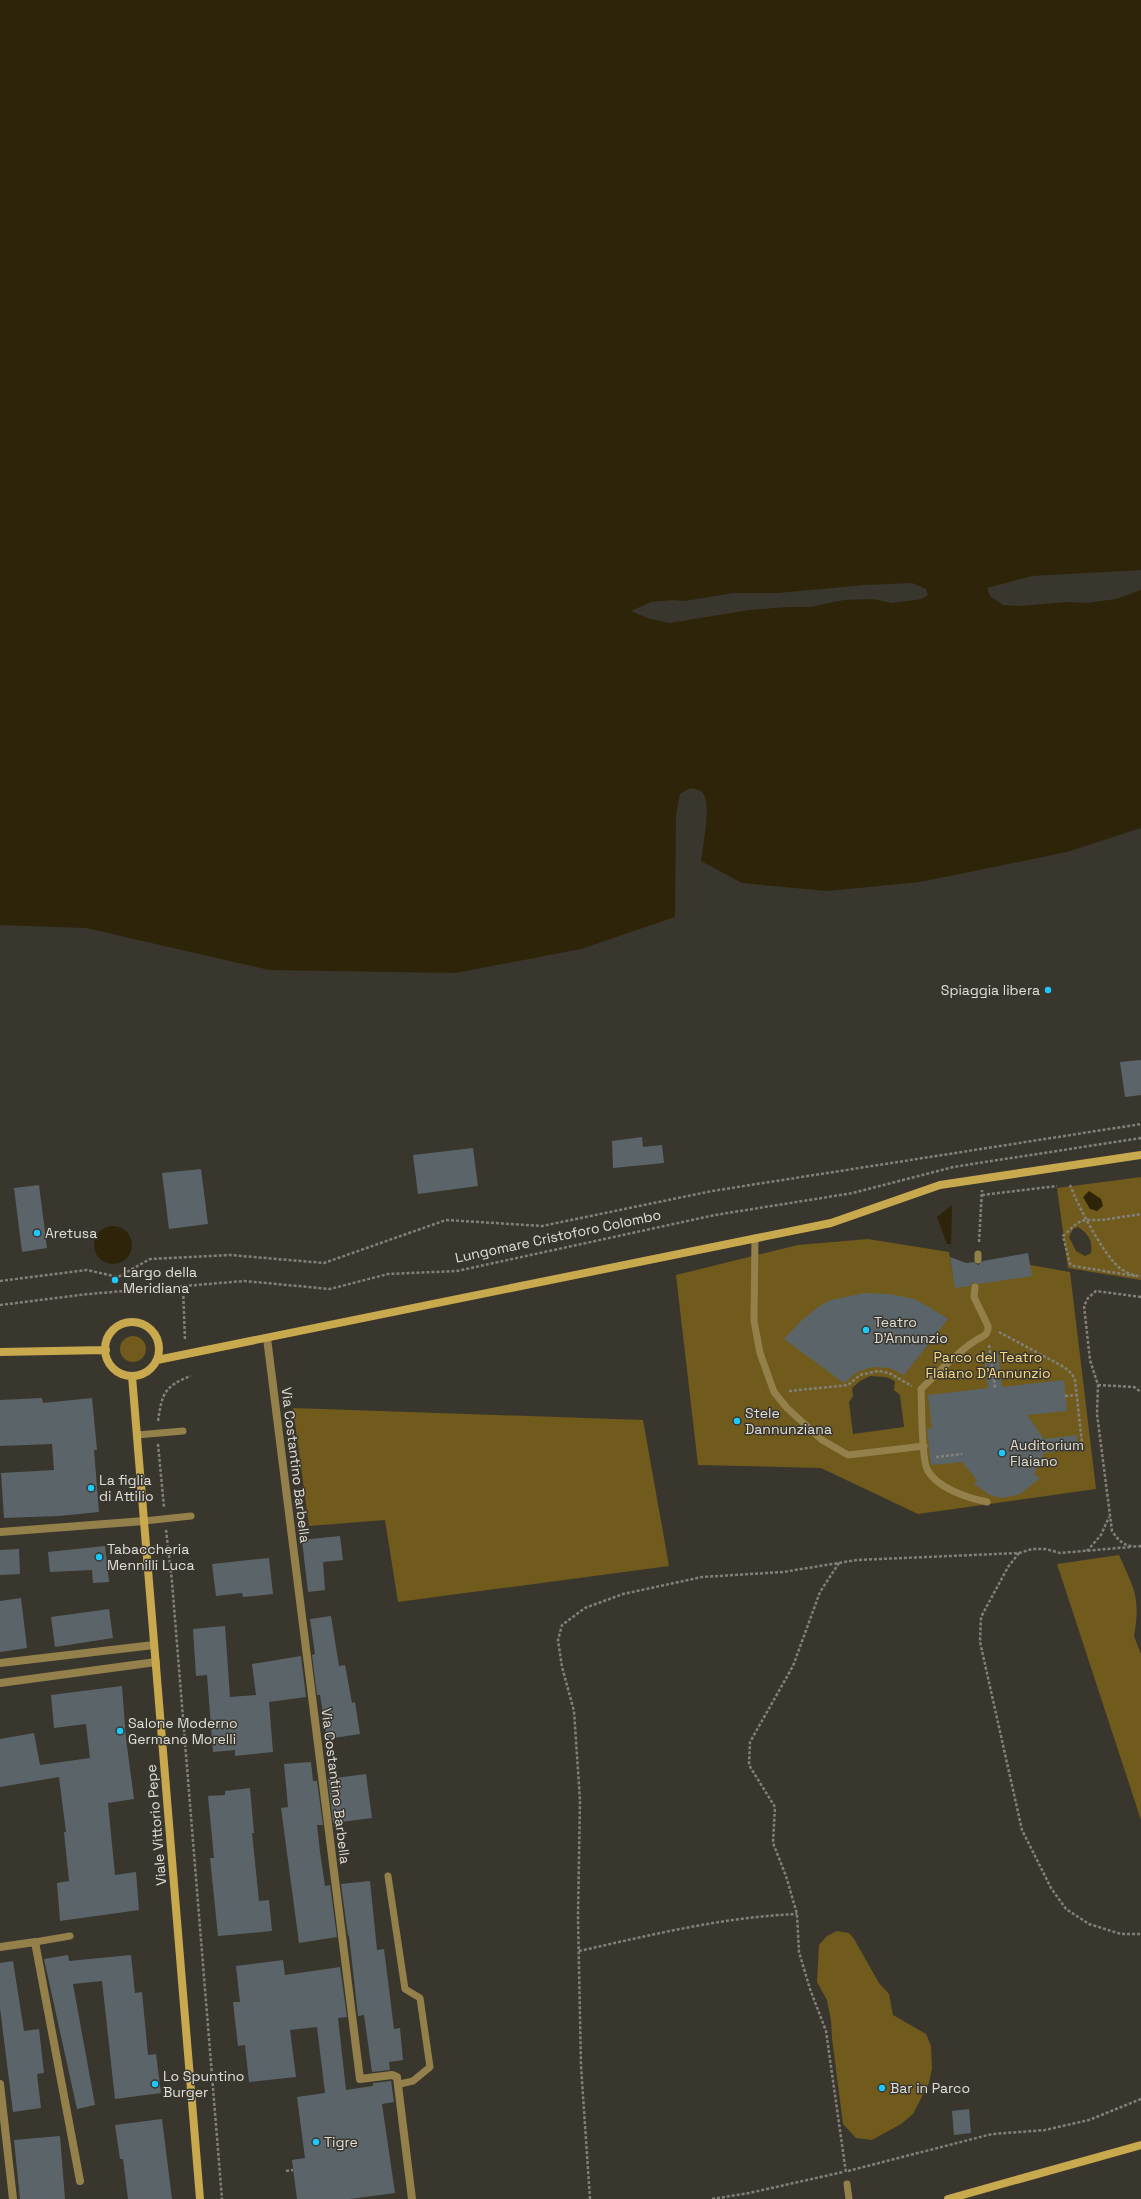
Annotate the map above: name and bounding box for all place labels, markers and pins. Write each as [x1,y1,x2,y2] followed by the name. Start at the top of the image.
[941,981,1040,999] place label: Spiaggia libera
[1043,985,1053,995] marker: Spiaggia libera
[45,1224,97,1242] place label: Aretusa
[32,1228,42,1238] marker: Aretusa
[123,1263,197,1297] place label: Largo della Meridiana
[110,1275,120,1285] marker: Largo della Meridiana
[874,1313,948,1347] place label: Teatro D'Annunzio
[861,1325,871,1335] marker: Teatro D'Annunzio
[745,1404,832,1438] place label: Stele Dannunziana
[732,1416,742,1426] marker: Stele Dannunziana
[1010,1436,1084,1470] place label: Auditorium Flaiano
[997,1448,1007,1458] marker: Auditorium Flaiano
[99,1471,154,1505] place label: La figlia di Attilio
[86,1483,96,1493] marker: La figlia di Attilio
[107,1540,194,1574] place label: Tabaccheria Mennilli Luca
[94,1552,104,1562] marker: Tabaccheria Mennilli Luca
[128,1714,238,1748] place label: Salone Moderno Germano Morelli
[115,1726,125,1736] marker: Salone Moderno Germano Morelli
[163,2067,245,2101] place label: Lo Spuntino Burger
[150,2079,160,2089] marker: Lo Spuntino Burger
[890,2079,970,2097] place label: Bar in Parco
[877,2083,887,2093] marker: Bar in Parco
[324,2133,358,2151] place label: Tigre
[311,2137,321,2147] marker: Tigre

